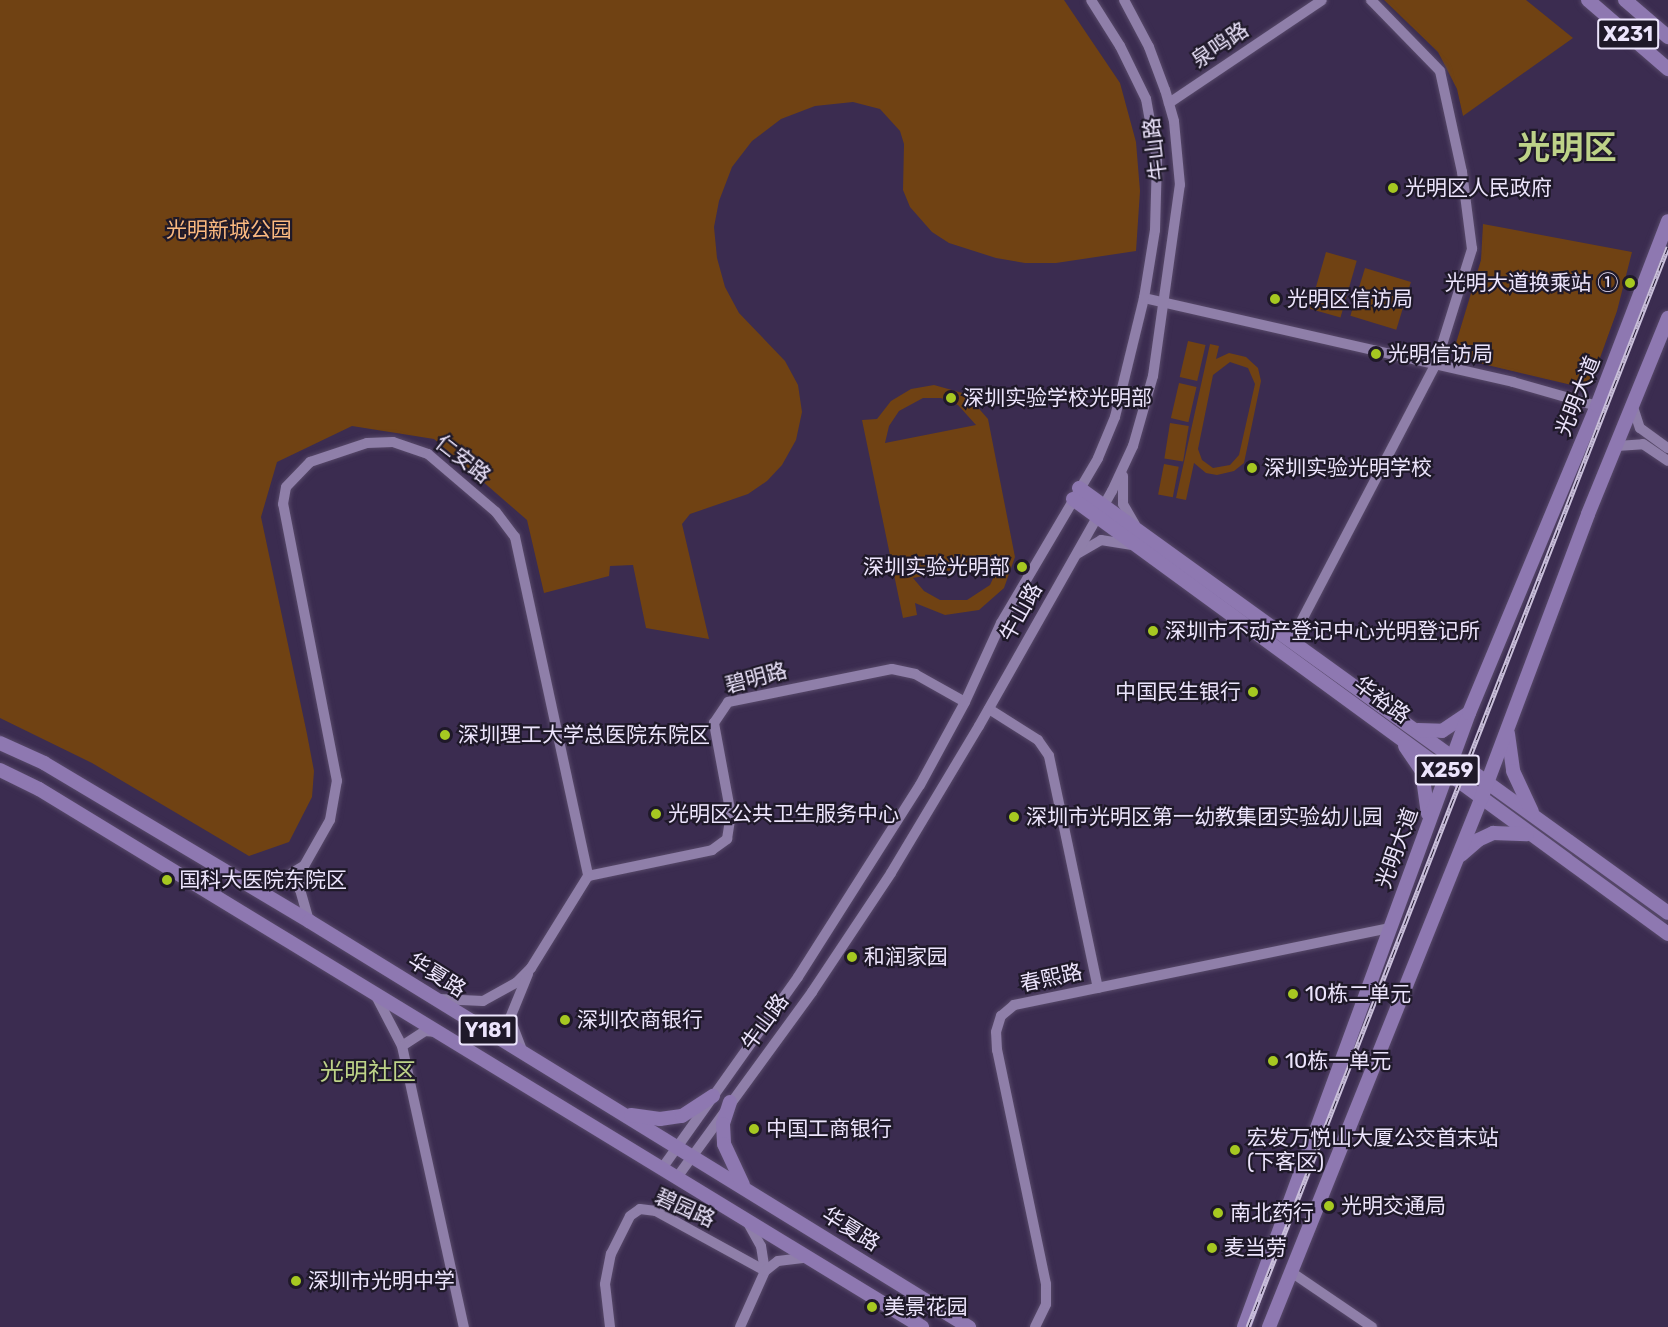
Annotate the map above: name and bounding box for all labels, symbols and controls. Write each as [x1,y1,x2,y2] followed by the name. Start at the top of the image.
[1187,17,1253,73] street label: 泉鸣路
[1596,17,1660,51] road number: X231
[1139,116,1171,182] street label: 牛山路
[1518,128,1616,168] district label: 光明区
[1405,175,1552,201] place label: 光明区人民政府
[1386,181,1400,195] marker: 光明区人民政府
[166,217,292,243] park label: 光明新城公园
[1445,270,1618,296] place label: 光明大道换乘站 ①
[1623,276,1637,290] marker: 光明大道换乘站 ①
[1287,286,1413,312] place label: 光明区信访局
[1268,292,1282,306] marker: 光明区信访局
[1388,341,1493,367] place label: 光明信访局
[1369,347,1383,361] marker: 光明信访局
[1551,352,1605,440] street label: 光明大道
[963,385,1152,411] place label: 深圳实验学校光明部
[944,391,958,405] marker: 深圳实验学校光明部
[430,430,496,488] street label: 仁安路
[1264,455,1432,481] place label: 深圳实验光明学校
[1245,461,1259,475] marker: 深圳实验光明学校
[863,554,1010,580] place label: 深圳实验光明部
[1015,560,1029,574] marker: 深圳实验光明部
[995,578,1047,646] street label: 牛山路
[1165,618,1480,644] place label: 深圳市不动产登记中心光明登记所
[1146,624,1160,638] marker: 深圳市不动产登记中心光明登记所
[722,658,790,698] street label: 碧明路
[1349,671,1415,729] street label: 华裕路
[1115,679,1241,705] place label: 中国民生银行
[1246,685,1260,699] marker: 中国民生银行
[458,722,710,748] place label: 深圳理工大学总医院东院区
[436,726,454,744] marker: 深圳理工大学总医院东院区
[1414,753,1480,787] road number: X259
[668,801,899,827] place label: 光明区公共卫生服务中心
[1026,804,1383,830] place label: 深圳市光明区第一幼教集团实验幼儿园
[1371,804,1423,892] street label: 光明大道
[649,807,663,821] marker: 光明区公共卫生服务中心
[1007,810,1021,824] marker: 深圳市光明区第一幼教集团实验幼儿园
[179,867,347,893] place label: 国科大医院东院区
[160,873,174,887] marker: 国科大医院东院区
[864,944,948,970] place label: 和润家园
[404,948,470,1002] street label: 华夏路
[845,950,859,964] marker: 和润家园
[1018,959,1084,997] street label: 春熙路
[1305,981,1411,1007] place label: 10栋二单元
[1286,987,1300,1001] marker: 10栋二单元
[736,989,794,1055] street label: 牛山路
[577,1007,703,1033] place label: 深圳农商银行
[458,1013,518,1047] road number: Y181
[558,1013,572,1027] marker: 深圳农商银行
[1285,1048,1391,1074] place label: 10栋一单元
[1266,1054,1280,1068] marker: 10栋一单元
[320,1059,416,1087] district label: 光明社区
[766,1116,892,1142] place label: 中国工商银行
[747,1122,761,1136] marker: 中国工商银行
[1247,1125,1499,1175] place label: 宏发万悦山大厦公交首末站 (下客区)
[1228,1143,1242,1157] marker: 宏发万悦山大厦公交首末站 (下客区)
[651,1184,719,1232] street label: 碧园路
[1341,1193,1446,1219] place label: 光明交通局
[1322,1199,1336,1213] marker: 光明交通局
[1230,1200,1314,1226] place label: 南北药行
[818,1202,884,1256] street label: 华夏路
[1211,1206,1225,1220] marker: 南北药行
[1224,1235,1287,1261] place label: 麦当劳
[1205,1241,1219,1255] marker: 麦当劳
[308,1268,455,1294] place label: 深圳市光明中学
[289,1274,303,1288] marker: 深圳市光明中学
[884,1294,968,1320] place label: 美景花园
[865,1300,879,1314] marker: 美景花园

